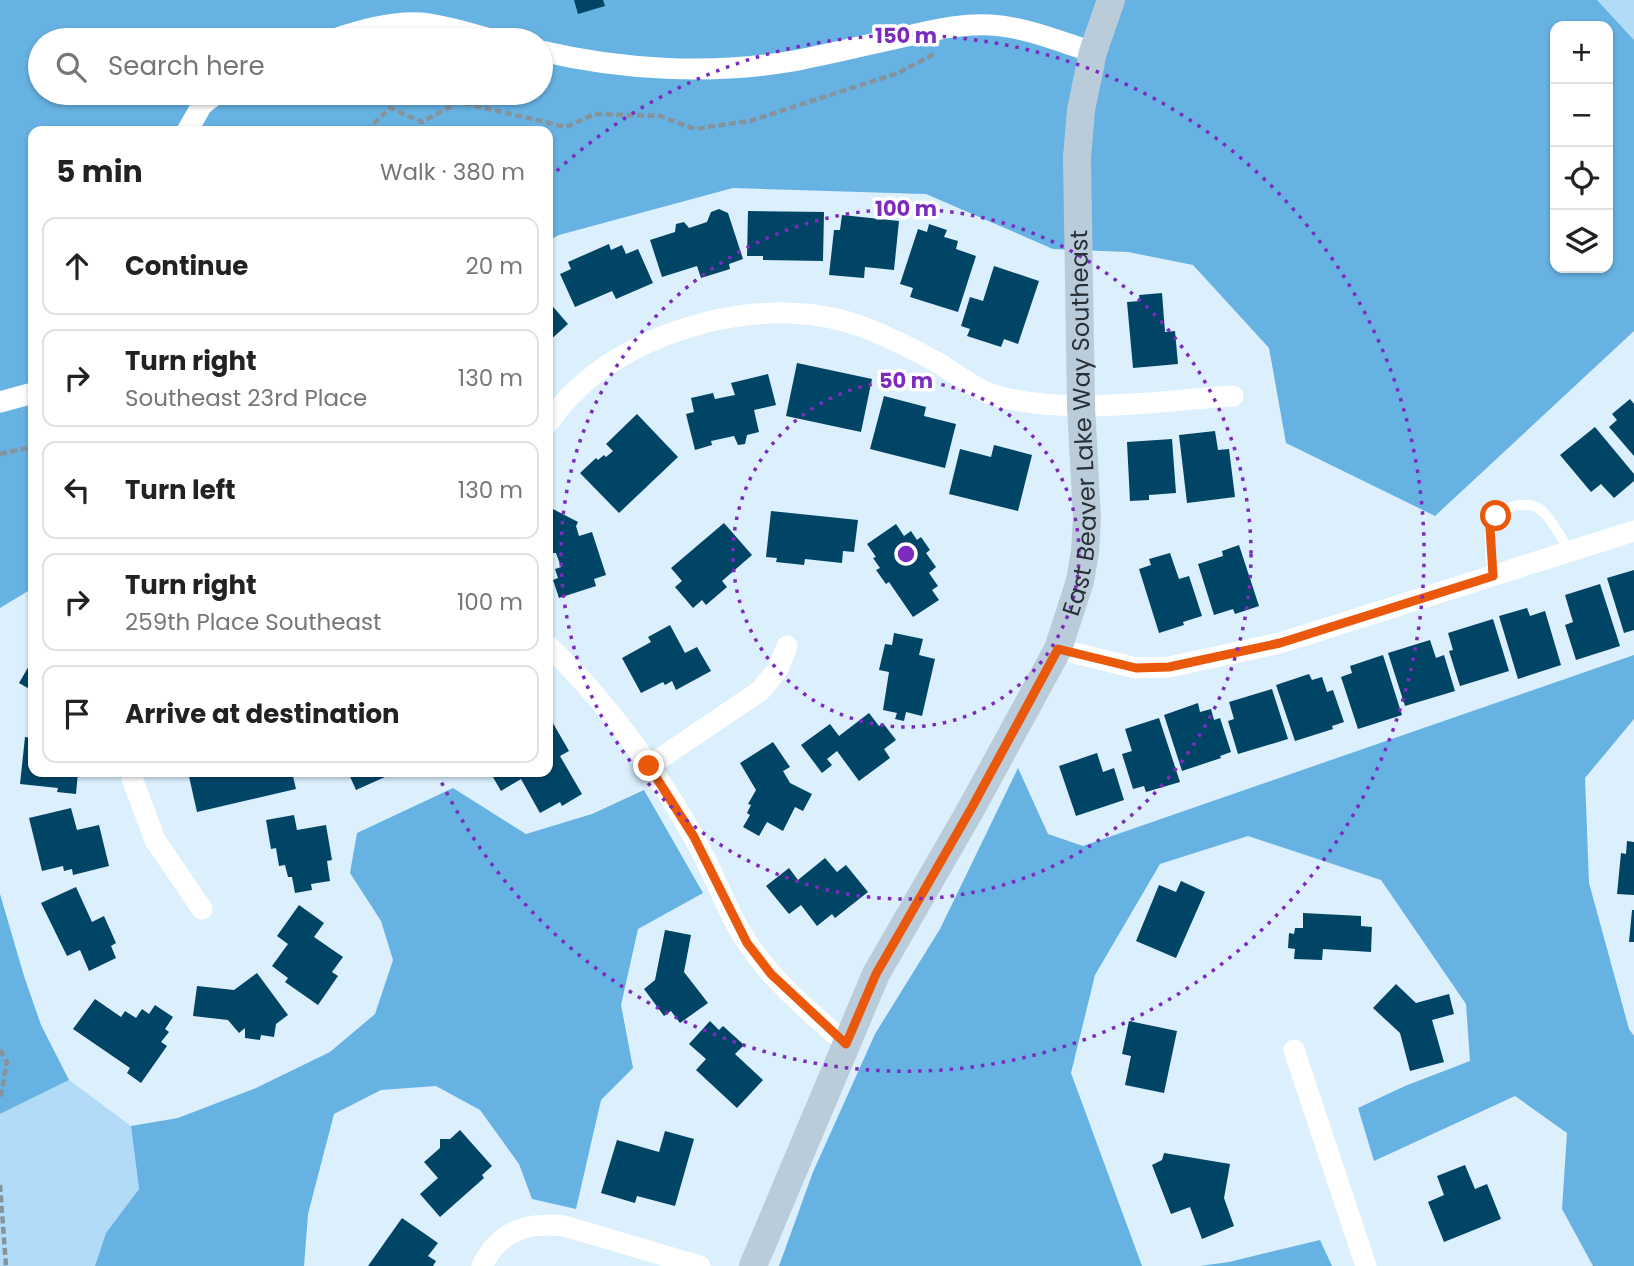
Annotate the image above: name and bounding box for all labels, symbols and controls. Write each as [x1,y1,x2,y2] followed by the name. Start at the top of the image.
[875,21,937,50] text: 150 m
[1550,21,1613,273] map controls
[1550,21,1613,84] button: +
[28,28,553,105] search box
[52,48,90,86] icon: search
[108,48,265,84] text: Search here
[1550,84,1613,147] button: −
[1550,147,1613,210] button: locate
[56,150,143,193] text: 5 min
[380,156,525,188] text: Walk · 380 m
[875,194,937,223] text: 100 m
[1550,210,1613,273] button: layers
[1053,230,1104,620] street label: East Beaver Lake Way Southeast
[58,247,96,285] icon: ahead
[125,248,248,284] text: Continue
[465,250,523,282] text: 20 m
[125,343,257,379] text: Turn right
[58,359,96,397] icon: right
[458,362,523,394] text: 130 m
[879,366,933,395] text: 50 m
[125,382,367,414] text: Southeast 23rd Place
[58,471,96,509] icon: left
[125,472,236,508] text: Turn left
[458,474,523,506] text: 130 m
[1480,500,1511,531] route start
[894,542,918,566] centre of rings
[125,567,257,603] text: Turn right
[58,583,96,621] icon: right
[457,586,523,618] text: 100 m
[125,606,382,638] text: 259th Place Southeast
[58,695,96,733] icon: arrive
[125,696,400,732] text: Arrive at destination
[633,750,664,781] route end

